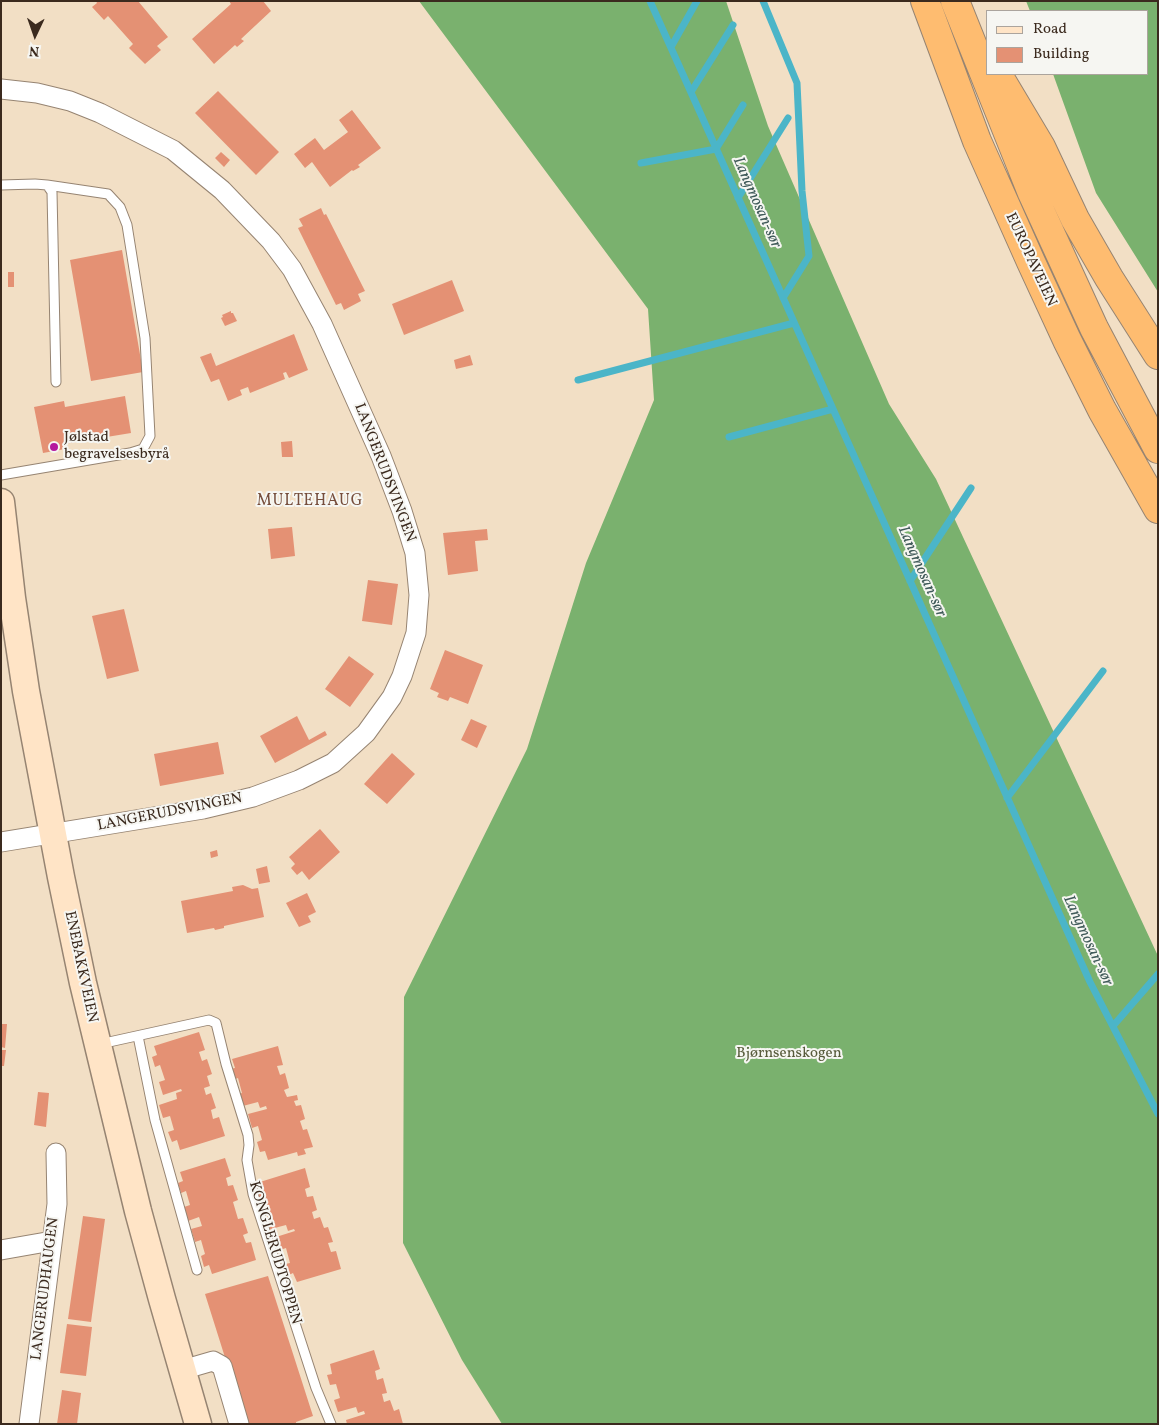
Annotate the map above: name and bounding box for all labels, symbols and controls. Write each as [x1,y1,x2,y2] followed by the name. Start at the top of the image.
[10,10,60,60] north arrow
[986,10,1149,75] legend
[1033,19,1067,40] text: Road
[29,41,40,60] text: N
[1033,44,1089,65] text: Building
[727,154,785,252] water label: Langmosan-sør
[1000,210,1060,310] street label: EUROPAVEIEN
[349,401,419,545] street label: LANGERUDSVINGEN
[64,429,170,464] place label: Jølstad begravelsesbyrå
[48,441,60,453] marker: Jølstad begravelsesbyrå
[256,492,364,512] district label: MULTEHAUG
[892,523,950,621] water label: Langmosan-sør
[96,790,244,836] street label: LANGERUDSVINGEN
[1058,893,1116,989] water label: Langmosan-sør
[59,910,101,1024] street label: ENEBAKKVEIEN
[736,1045,842,1063] park label: Bjørnsenskogen
[244,1179,304,1327] street label: KONGLERUDTOPPEN
[28,1216,64,1362] street label: LANGERUDHAUGEN

